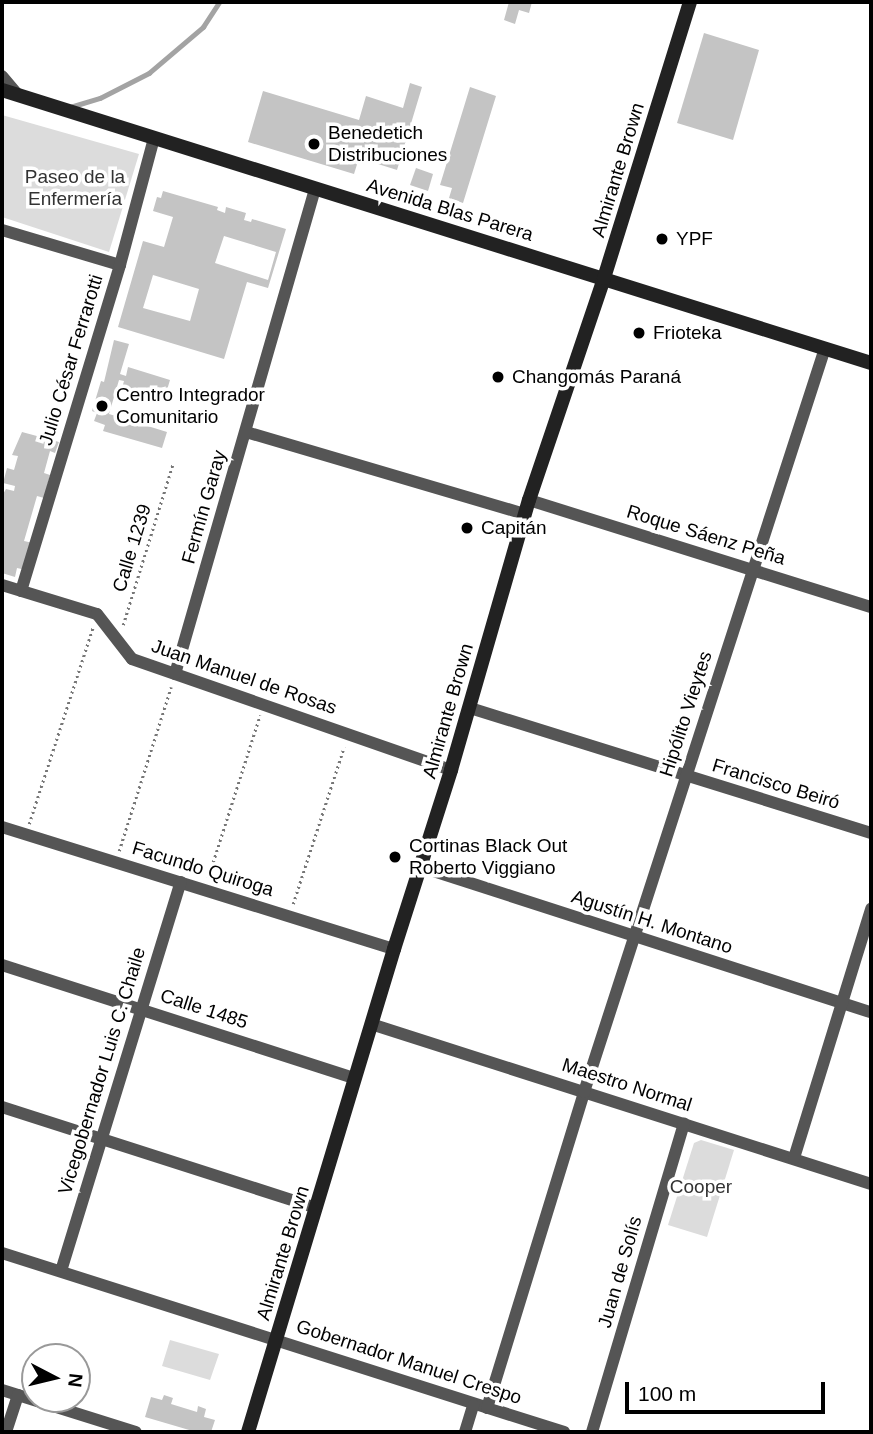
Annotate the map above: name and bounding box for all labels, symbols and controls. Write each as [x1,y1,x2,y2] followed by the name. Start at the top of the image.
[587,100,649,240] street label: Almirante Brown
[328,122,447,166] place label: Benedetich Distribuciones
[306,136,322,152] marker: Benedetich Distribuciones
[25,166,125,210] park label: Paseo de la Enfermería
[364,174,536,246] street label: Avenida Blas Parera
[676,228,713,250] place label: YPF
[654,231,670,247] marker: YPF
[34,272,108,448] street label: Julio César Ferrarotti
[653,322,722,344] place label: Frioteka
[631,325,647,341] marker: Frioteka
[512,366,681,388] place label: Changomás Paraná
[490,369,506,385] marker: Changomás Paraná
[116,384,265,428] place label: Centro Integrador Comunitario
[94,398,110,414] marker: Centro Integrador Comunitario
[177,448,231,566] street label: Fermín Garay
[624,500,788,570] street label: Roque Sáenz Peña
[108,501,156,595] street label: Calle 1239
[481,517,546,539] place label: Capitán
[459,520,475,536] marker: Capitán
[148,635,340,719] street label: Juan Manuel de Rosas
[418,641,478,781] street label: Almirante Brown
[655,648,717,780] street label: Hipólito Vieytes
[710,754,842,814] street label: Francisco Beiró
[409,835,567,879] place label: Cortinas Black Out Roberto Viggiano
[129,837,277,901] street label: Facundo Quiroga
[387,849,403,865] marker: Cortinas Black Out Roberto Viggiano
[569,885,735,959] street label: Agustín H. Montano
[53,945,151,1197] street label: Vicegobernador Luis C. Chaile
[157,984,251,1034] street label: Calle 1485
[559,1053,695,1117] street label: Maestro Normal
[670,1176,732,1198] park label: Cooper
[252,1183,314,1323] street label: Almirante Brown
[593,1214,647,1330] street label: Juan de Solís
[293,1315,525,1409] street label: Gobernador Manuel Crespo
[21,1343,91,1413] north arrow
[628,1368,828,1412] scale bar
[64,1372,87,1388] text: N
[638,1382,696,1405] text: 100 m

